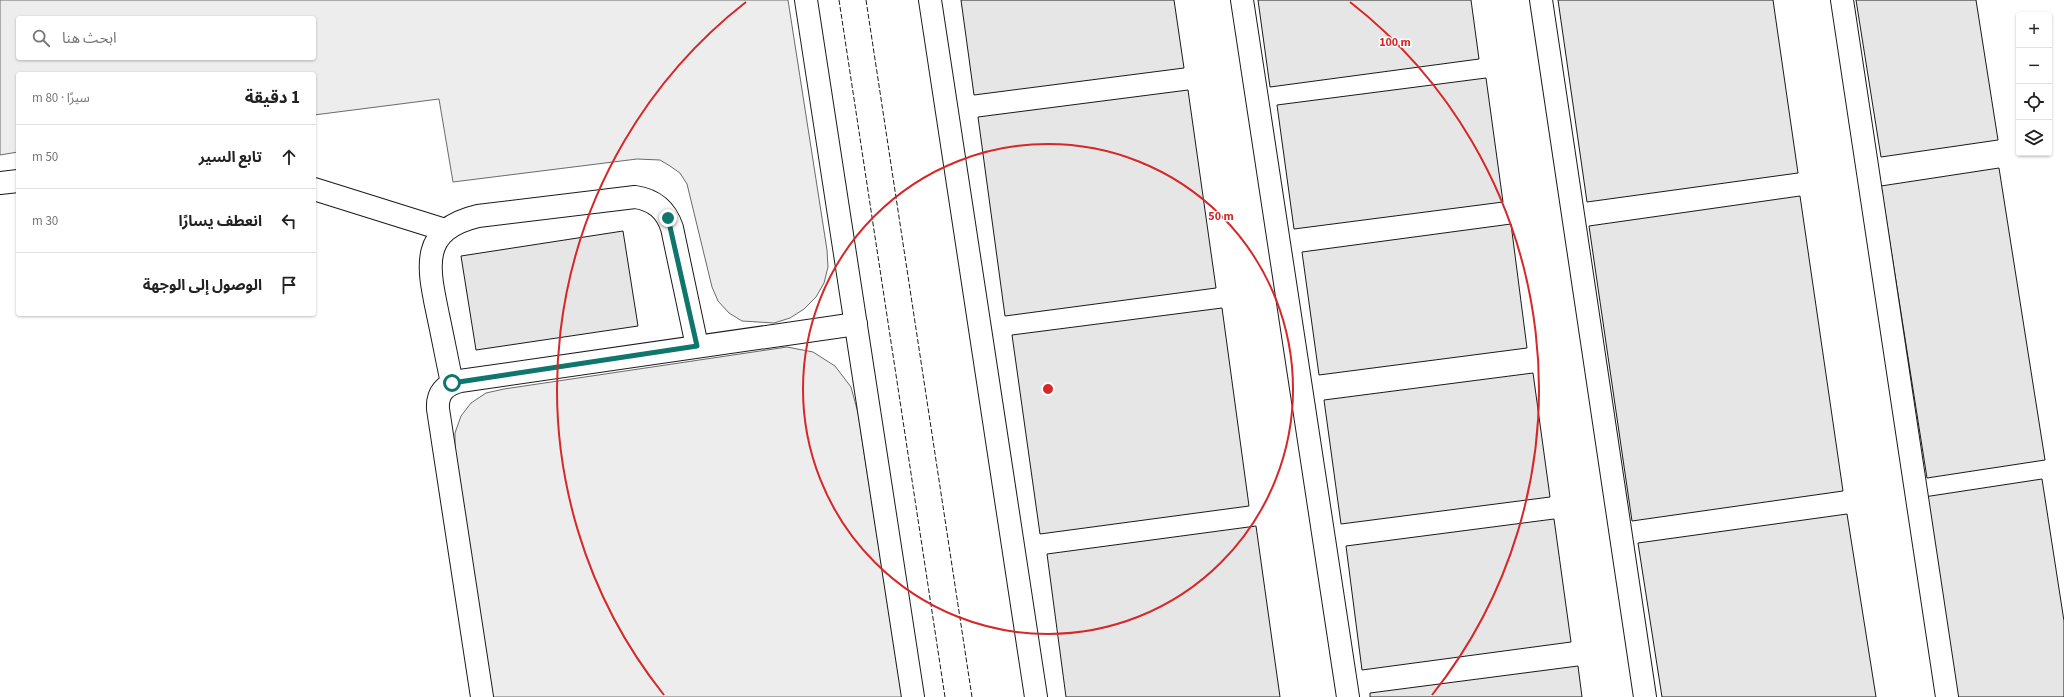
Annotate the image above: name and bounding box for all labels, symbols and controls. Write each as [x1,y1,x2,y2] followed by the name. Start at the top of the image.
[2016,12,2052,156] map controls
[2016,12,2052,48] button: +
[16,16,316,60] search box
[30,27,52,49] icon: search
[62,28,117,49] text: ابحث هنا
[1379,34,1411,51] text: 100 m
[2016,48,2052,84] button: −
[2016,84,2052,120] button: locate
[245,86,300,110] text: 1 دقيقة
[32,89,90,107] text: سيرًا · 80 m
[2016,120,2052,156] button: layers
[278,146,300,168] icon: ahead
[199,147,262,168] text: تابع السير
[32,148,58,166] text: 50 m
[1208,208,1234,225] text: 50 m
[659,209,677,227] route end
[278,210,300,232] icon: left
[178,211,262,232] text: انعطف يسارًا
[32,212,58,230] text: 30 m
[278,274,300,296] icon: arrive
[143,275,262,296] text: الوصول إلى الوجهة
[443,374,461,392] route start
[1041,382,1055,396] centre of rings

